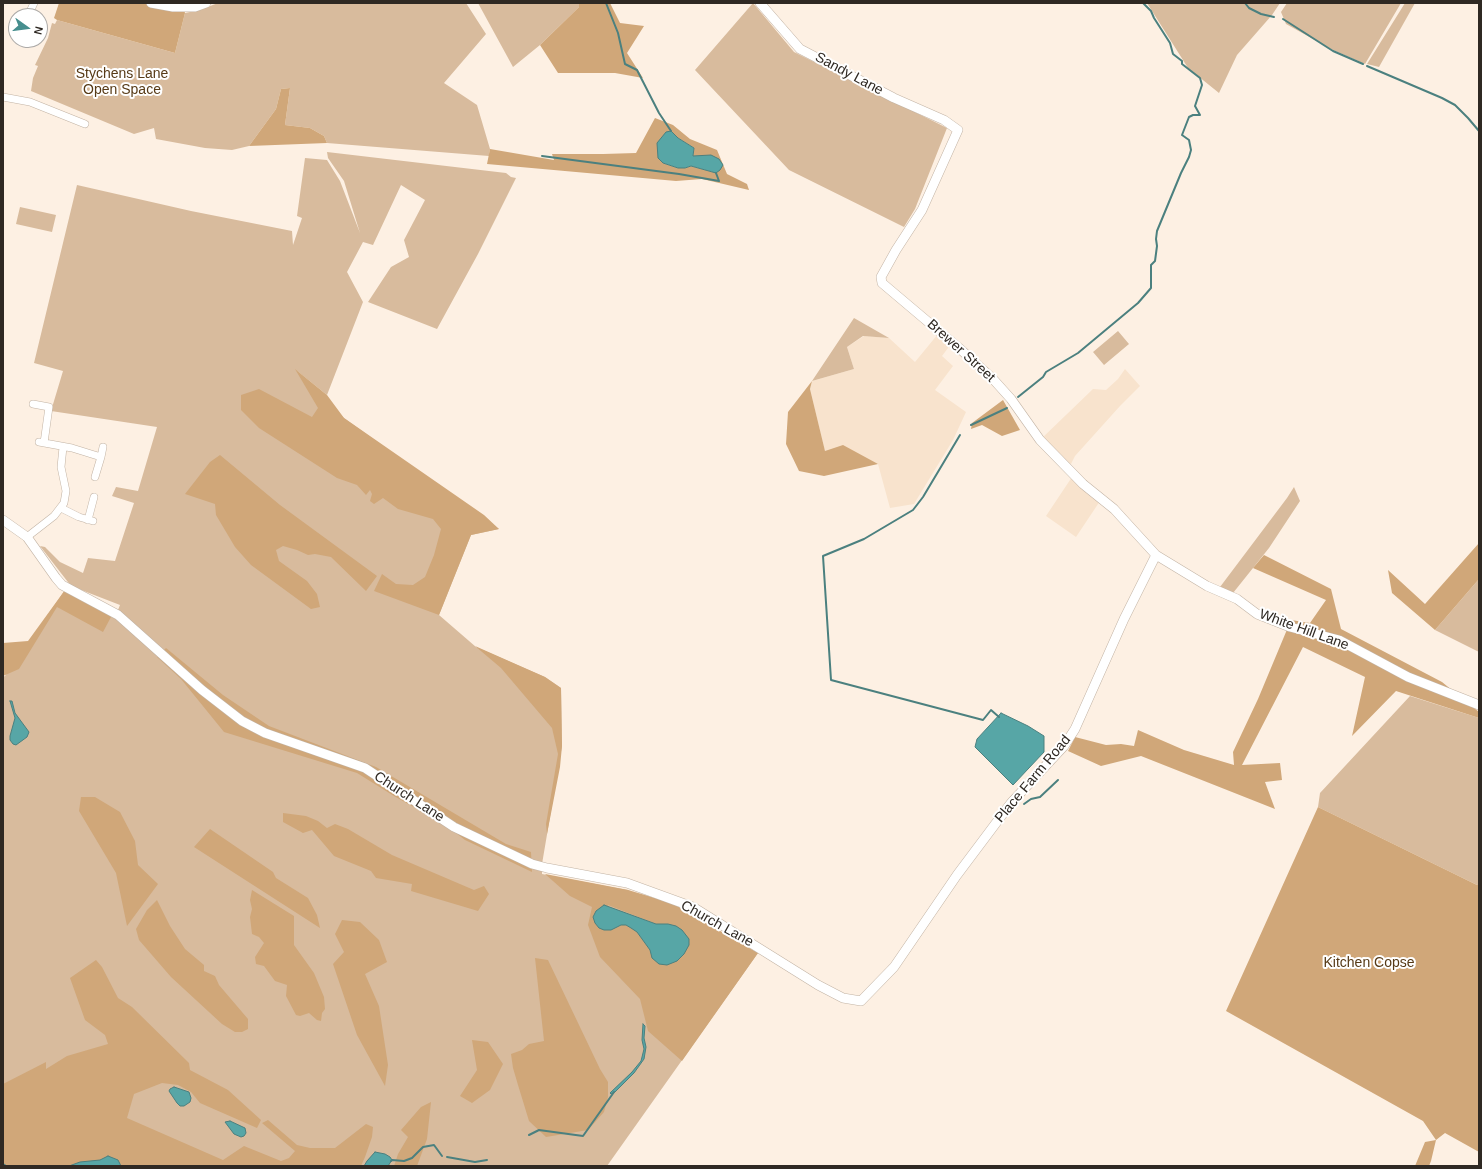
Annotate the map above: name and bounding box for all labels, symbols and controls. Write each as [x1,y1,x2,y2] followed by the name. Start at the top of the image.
[8,8,48,48] north arrow
[32,25,45,36] text: N
[812,49,886,99] street label: Sandy Lane
[76,66,168,98] park label: Stychens Lane Open Space
[924,316,998,386] street label: Brewer Street
[1257,606,1351,654] street label: White Hill Lane
[992,732,1074,826] street label: Place Farm Road
[371,768,447,826] street label: Church Lane
[678,897,756,951] street label: Church Lane
[1323,955,1415,971] park label: Kitchen Copse

